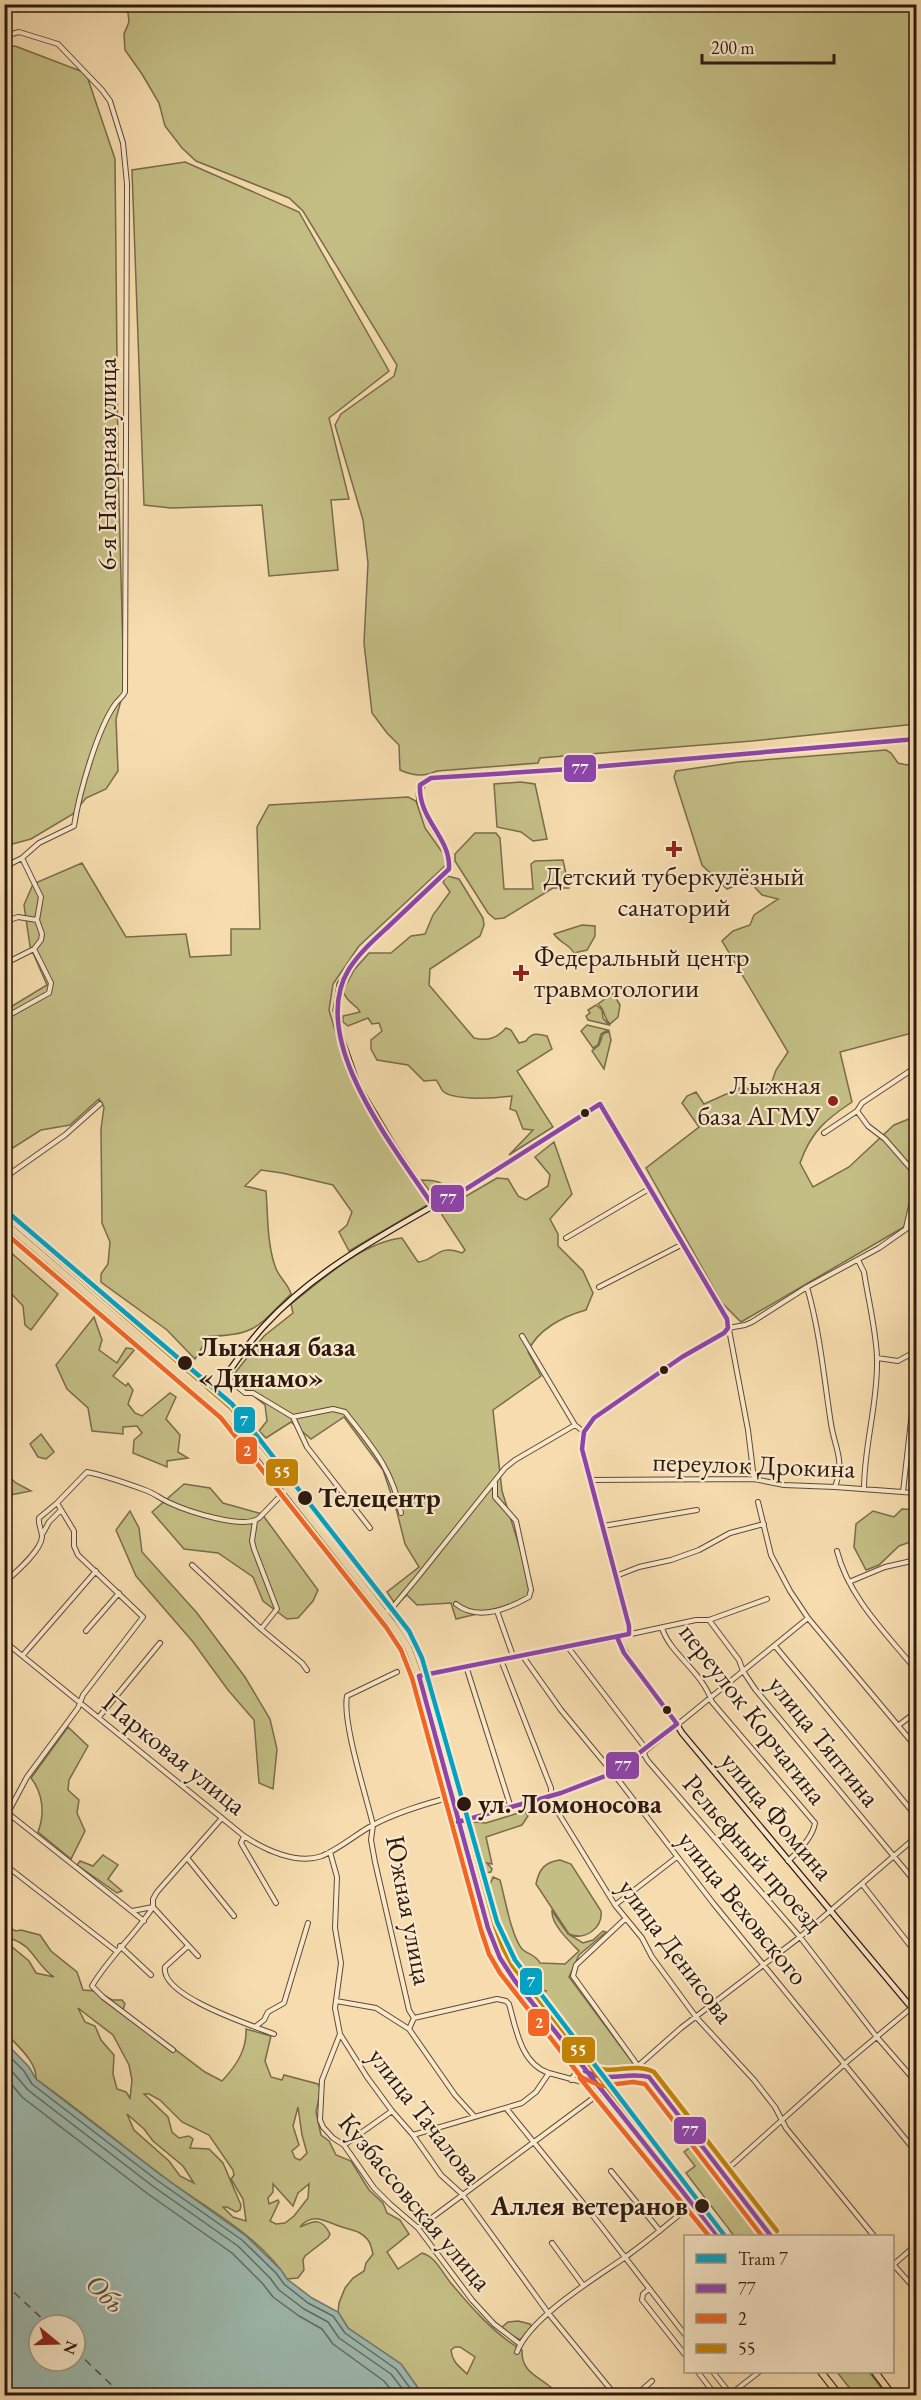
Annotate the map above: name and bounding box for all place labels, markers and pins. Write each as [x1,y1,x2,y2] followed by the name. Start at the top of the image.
[665,840,683,858] marker: Детский туберкулёзный санаторий
[544,858,804,924] place label: Детский туберкулёзный санаторий
[534,939,749,1005] place label: Федеральный центр травмотологии
[512,964,530,982] marker: Федеральный центр травмотологии
[698,1067,822,1133] place label: Лыжная база АГМУ
[826,1094,840,1108] marker: Лыжная база АГМУ
[579,1107,591,1119] unlabelled marker
[198,1329,356,1395] place label: Лыжная база «Динамо»
[176,1354,194,1372] marker: Лыжная база «Динамо»
[658,1364,670,1376] unlabelled marker
[318,1480,441,1515] place label: Телецентр
[296,1489,314,1507] marker: Телецентр
[661,1704,673,1716] unlabelled marker
[478,1786,662,1821] place label: ул. Ломоносова
[455,1795,473,1813] marker: ул. Ломоносова
[489,2188,688,2223] place label: Аллея ветеранов
[693,2197,711,2215] marker: Аллея ветеранов

